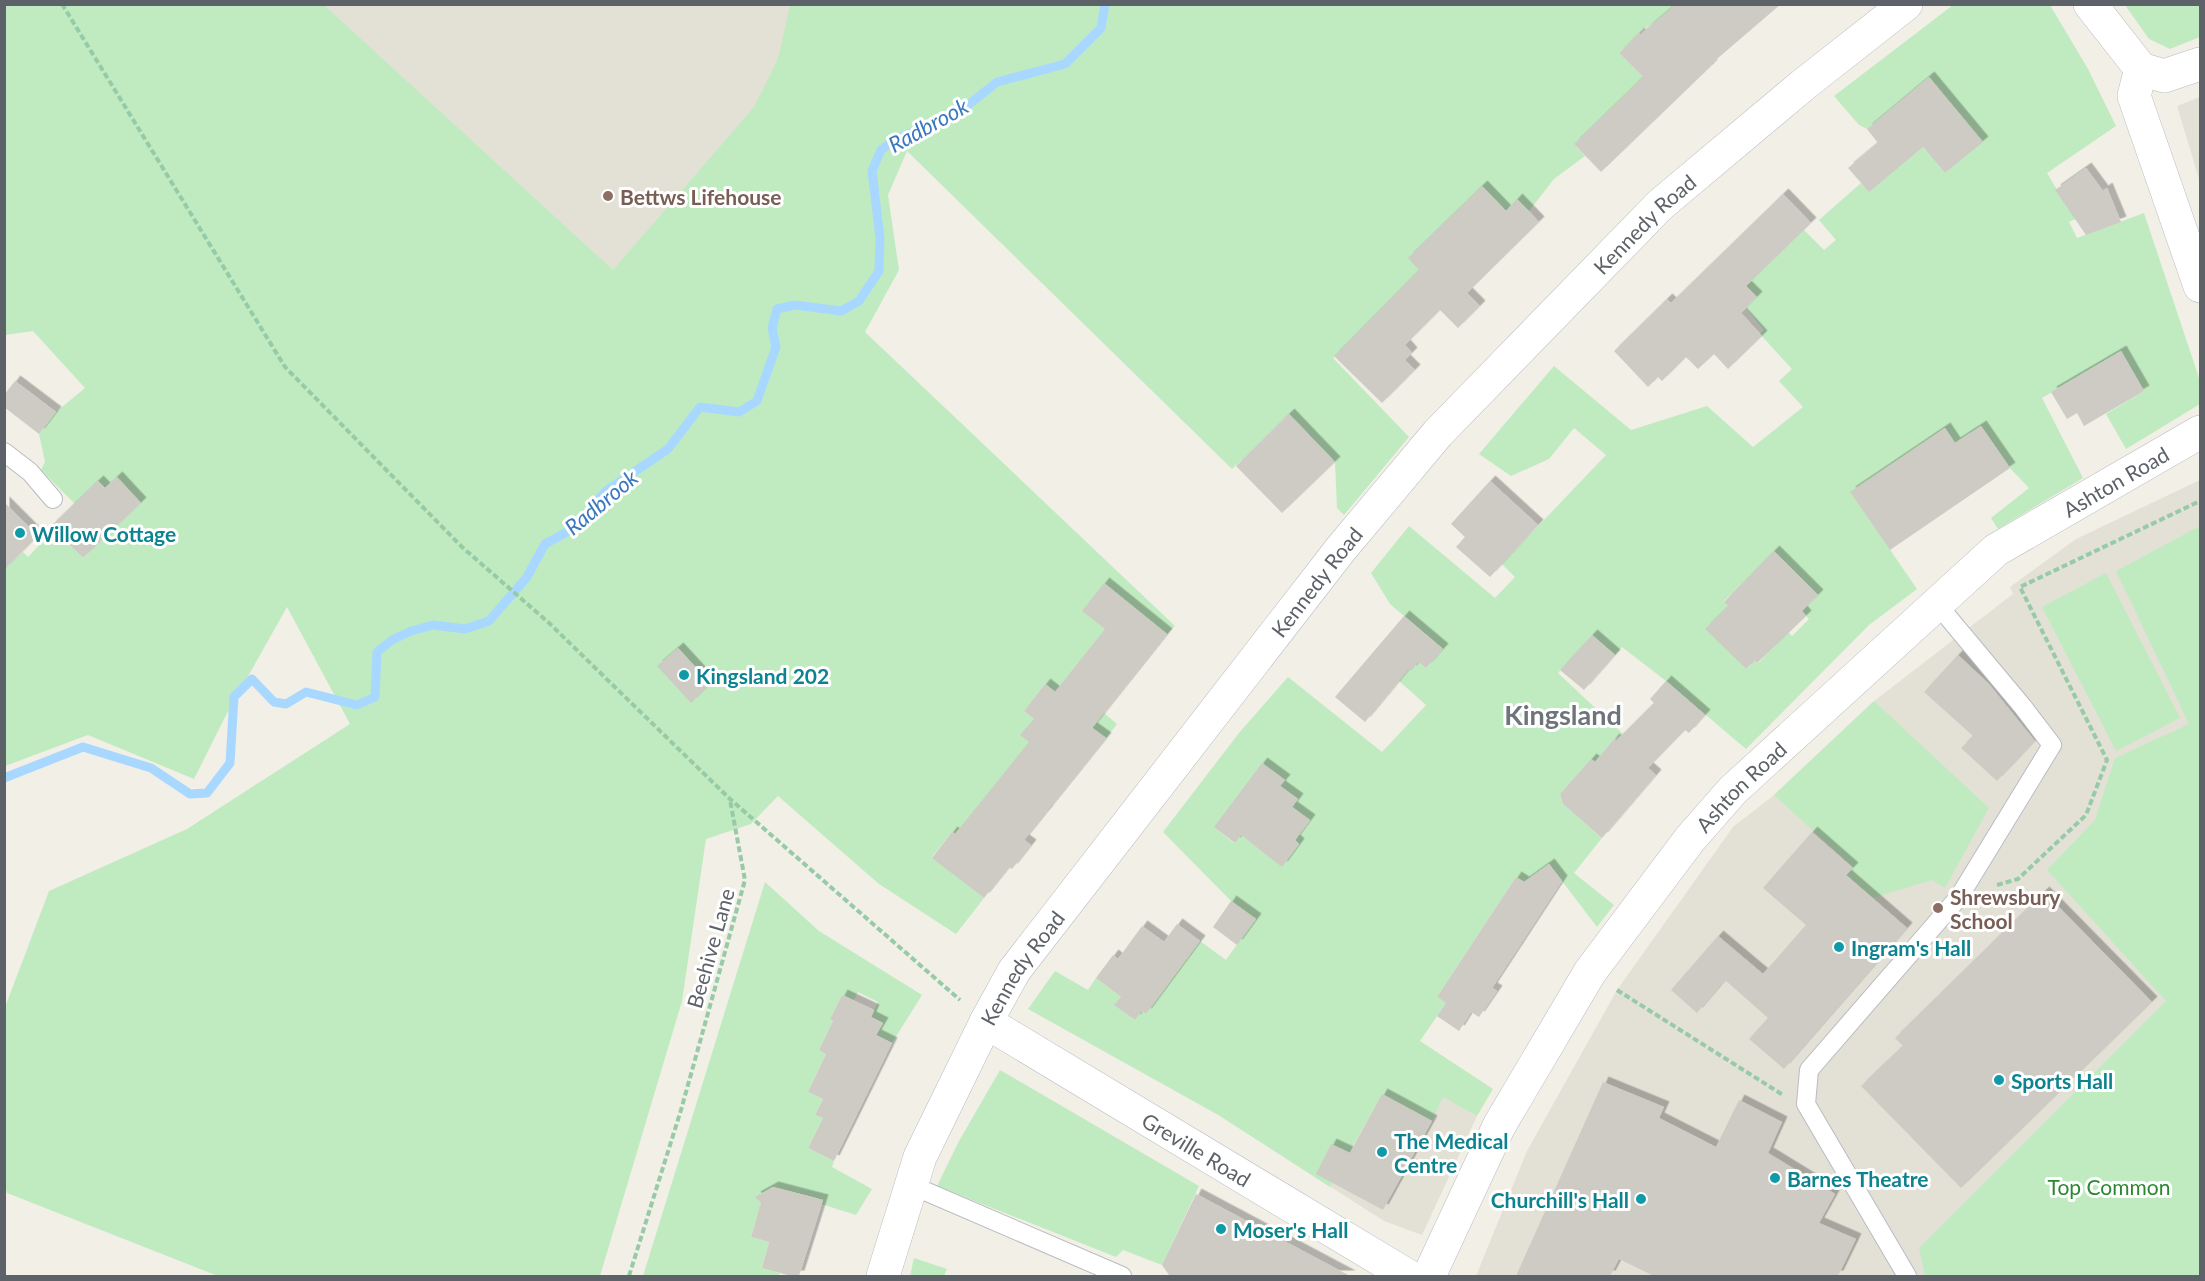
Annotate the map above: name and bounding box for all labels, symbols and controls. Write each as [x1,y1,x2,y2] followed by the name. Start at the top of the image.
[883,92,973,158] water label: Radbrook
[1588,168,1700,279] street label: Kennedy Road
[620,184,782,209] place label: Bettws Lifehouse
[601,189,615,203] marker: Bettws Lifehouse
[2058,441,2173,521] street label: Ashton Road
[559,463,644,540] water label: Radbrook
[32,521,176,546] place label: Willow Cottage
[1265,521,1367,641] street label: Kennedy Road
[13,526,27,540] marker: Willow Cottage
[696,663,829,688] place label: Kingsland 202
[677,668,691,682] marker: Kingsland 202
[1504,698,1622,731] district label: Kingsland
[1690,736,1791,837] street label: Ashton Road
[1950,884,2061,933] place label: Shrewsbury School
[681,885,739,1011] street label: Beehive Lane
[1931,901,1945,915] marker: Shrewsbury School
[974,905,1069,1029] street label: Kennedy Road
[1851,935,1971,960] place label: Ingram's Hall
[1832,940,1846,954] marker: Ingram's Hall
[2011,1068,2113,1093] place label: Sports Hall
[1992,1073,2006,1087] marker: Sports Hall
[1138,1107,1256,1191] street label: Greville Road
[1394,1128,1509,1177] place label: The Medical Centre
[1375,1145,1389,1159] marker: The Medical Centre
[1787,1166,1928,1191] place label: Barnes Theatre
[1768,1171,1782,1185] marker: Barnes Theatre
[2048,1174,2170,1199] park label: Top Common
[1491,1187,1629,1212] place label: Churchill's Hall
[1634,1192,1648,1206] marker: Churchill's Hall
[1233,1217,1348,1242] place label: Moser's Hall
[1214,1222,1228,1236] marker: Moser's Hall

